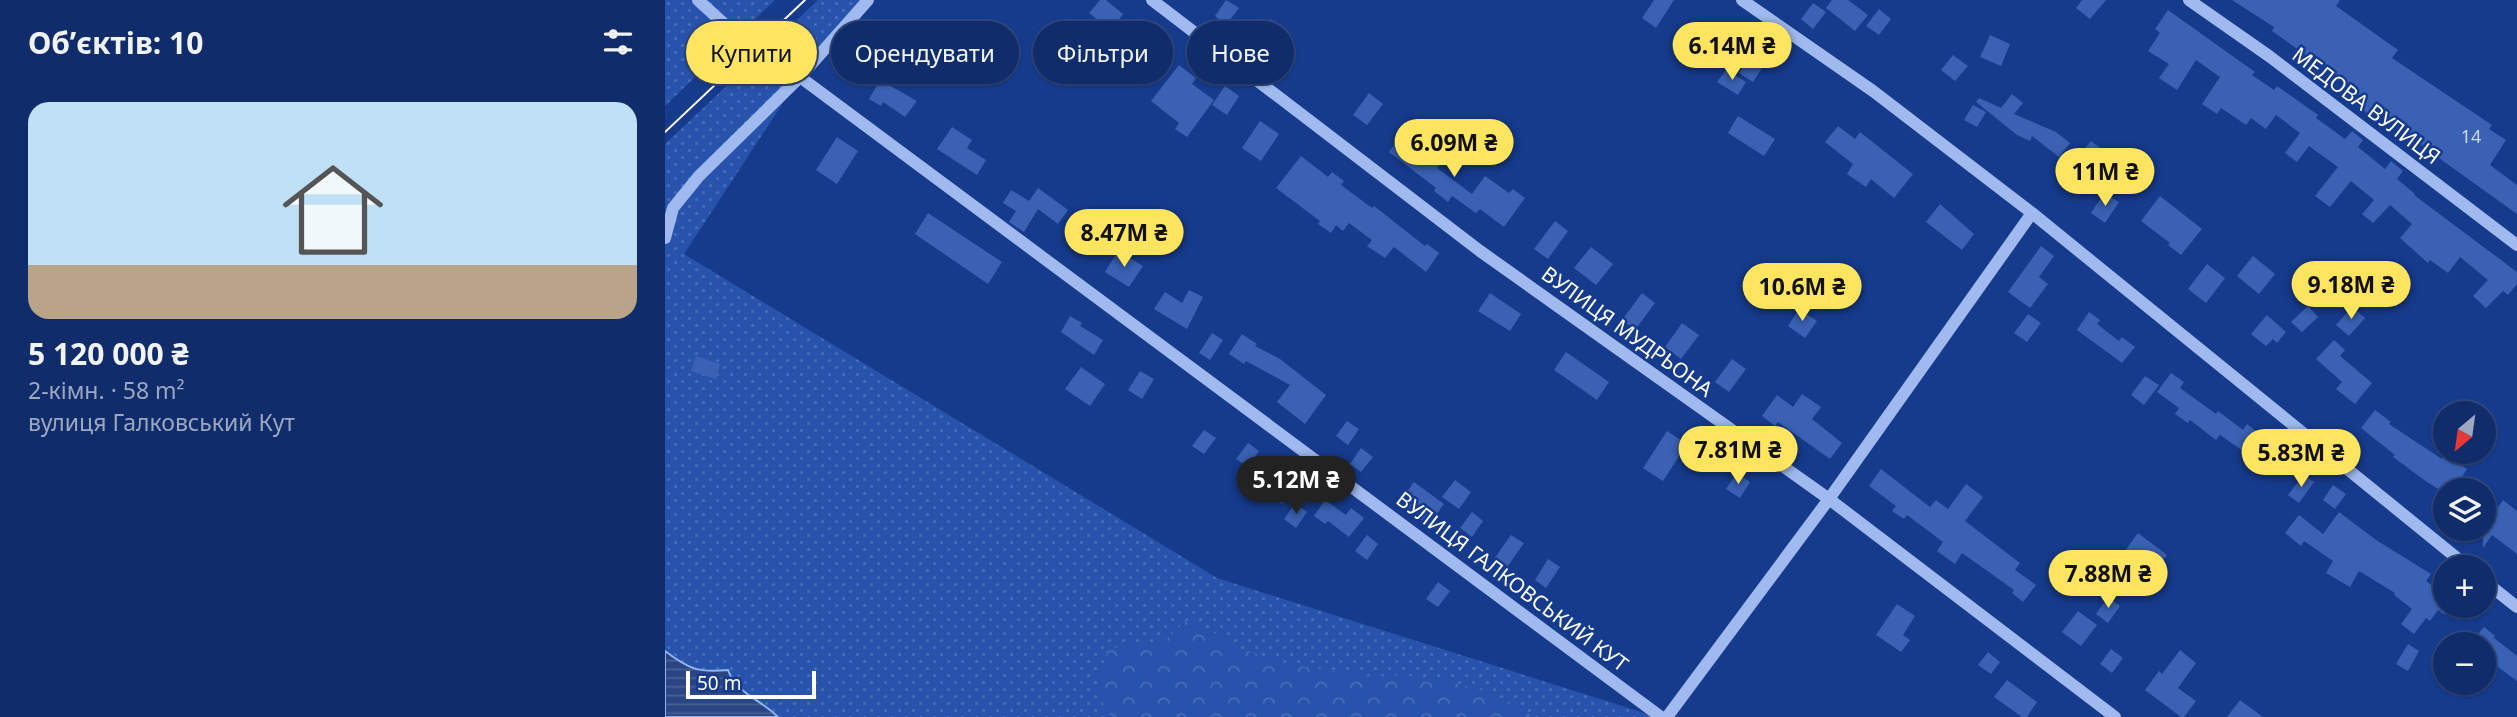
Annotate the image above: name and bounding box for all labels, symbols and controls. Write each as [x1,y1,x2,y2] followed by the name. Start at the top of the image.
[686,21,817,84] chip: Купити
[831,21,1019,84] chip: Орендувати
[1033,21,1173,84] chip: Фільтри
[1187,21,1294,84] chip: Нове
[28,22,203,63] text: Об’єктів: 10
[1667,22,1797,82] pin: 6.14M ₴
[599,23,637,61] icon: filters
[1689,29,1775,61] text: 6.14M ₴
[2287,40,2446,170] street label: МЕДОВА ВУЛИЦЯ
[1389,120,1519,179] pin: 6.09M ₴
[2461,124,2481,148] house number: 14
[1411,126,1497,158] text: 6.09M ₴
[270,147,396,273] icon: home
[2056,148,2154,208] pin: 11M ₴
[2071,155,2139,187] text: 11M ₴
[1059,210,1189,269] pin: 8.47M ₴
[1081,216,1167,248] text: 8.47M ₴
[1536,260,1719,403] street label: ВУЛИЦЯ МУДРЬОНА
[2286,262,2416,321] pin: 9.18M ₴
[1737,264,1867,323] pin: 10.6M ₴
[2308,268,2394,300] text: 9.18M ₴
[1759,270,1845,302] text: 10.6M ₴
[28,333,189,374] text: 5 120 000 ₴
[28,374,185,406] text: 2-кімн. · 58 m²
[2433,401,2495,464] north arrow
[2433,401,2496,695] map controls
[28,406,295,438] text: вулиця Галковський Кут
[1673,426,1803,486] pin: 7.81M ₴
[2236,430,2366,489] pin: 5.83M ₴
[1695,433,1781,465] text: 7.81M ₴
[2258,436,2344,468] text: 5.83M ₴
[1231,456,1361,516] pin: 5.12M ₴
[1253,463,1339,495] text: 5.12M ₴
[2433,478,2496,541] button: layers
[1391,485,1634,678] street label: ВУЛИЦЯ ГАЛКОВСЬКИЙ КУТ
[2043,550,2173,610] pin: 7.88M ₴
[2433,555,2496,618] button: +
[2065,557,2151,589] text: 7.88M ₴
[2433,632,2496,695] button: −
[686,668,815,700] scale bar
[697,670,741,696] text: 50 m

